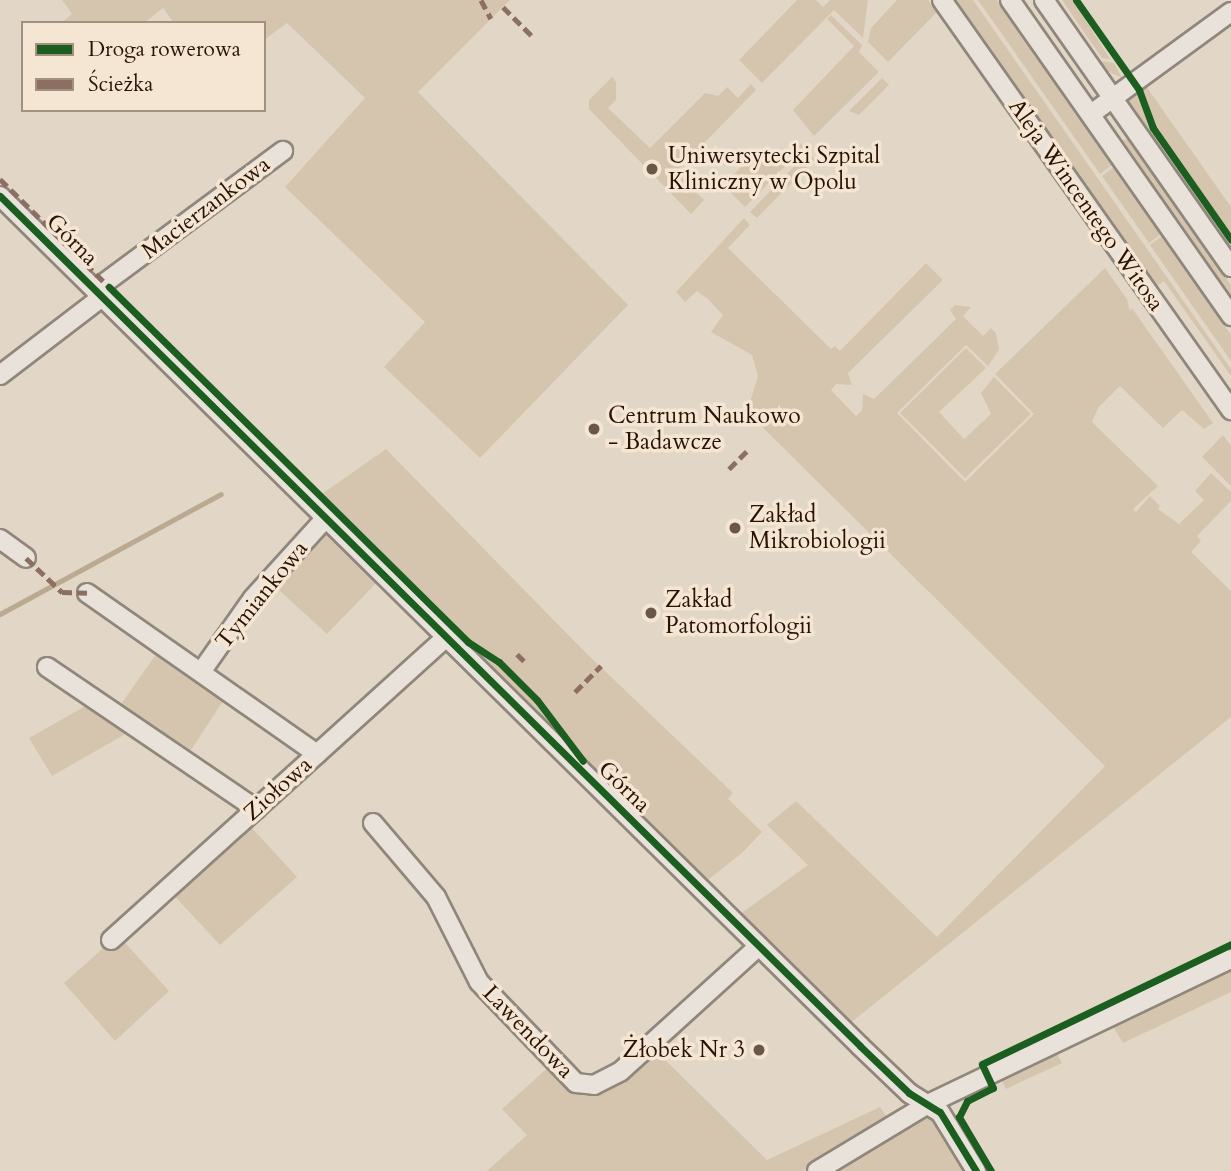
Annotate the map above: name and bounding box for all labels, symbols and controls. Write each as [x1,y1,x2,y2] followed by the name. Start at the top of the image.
[21,21,266,112] legend
[88,35,241,64] text: Droga rowerowa
[88,70,153,99] text: Ścieżka
[1002,94,1170,316] street label: Aleja Wincentego Witosa
[668,142,880,196] place label: Uniwersytecki Szpital Kliniczny w Opolu
[136,151,276,265] street label: Macierzankowa
[642,159,662,179] marker: Uniwersytecki Szpital Kliniczny w Opolu
[40,208,104,272] street label: Górna
[608,402,801,456] place label: Centrum Naukowo - Badawcze
[586,421,602,437] marker: Centrum Naukowo - Badawcze
[749,501,886,555] place label: Zakład Mikrobiologii
[727,520,743,536] marker: Zakład Mikrobiologii
[210,535,314,655] street label: Tymiankowa
[665,586,812,640] place label: Zakład Patomorfologii
[643,605,659,621] marker: Zakład Patomorfologii
[238,751,318,827] street label: Ziołowa
[592,756,656,818] street label: Górna
[477,980,579,1084] street label: Lawendowa
[623,1036,745,1064] place label: Żłobek Nr 3
[751,1042,767,1058] marker: Żłobek Nr 3

